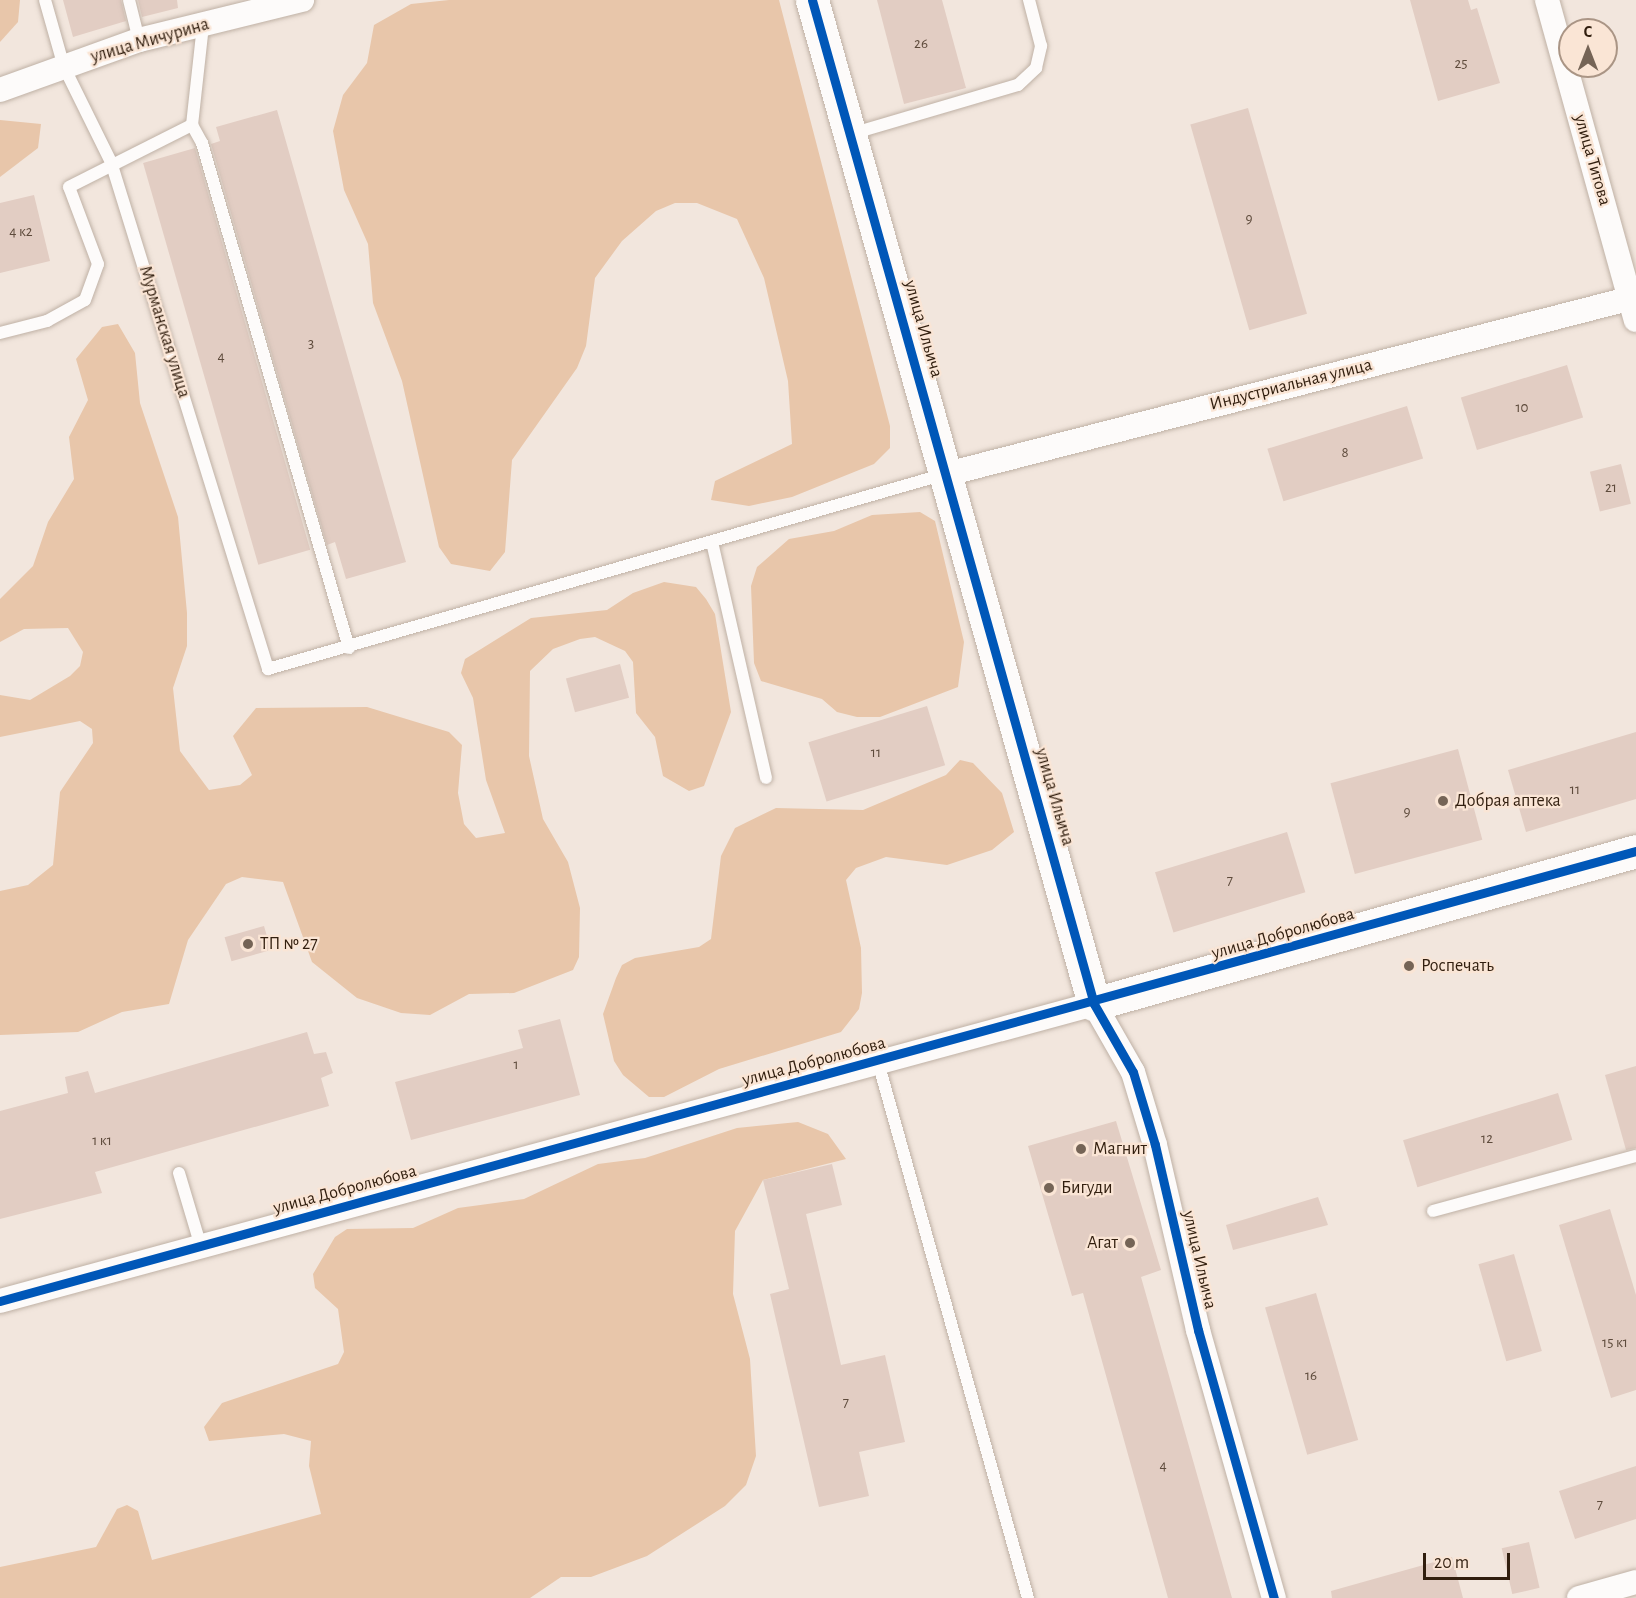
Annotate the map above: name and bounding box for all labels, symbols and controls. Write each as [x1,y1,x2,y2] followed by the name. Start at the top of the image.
[88,14,212,68] street label: улица Мичурина
[1558,18,1618,78] north arrow
[1584,24,1592,40] text: С
[914,35,928,53] house number: 26
[1454,55,1468,73] house number: 25
[1569,112,1615,208] street label: улица Титова
[1245,210,1253,228] house number: 9
[9,223,33,241] house number: 4 к2
[134,263,194,401] street label: Мурманская улица
[899,278,947,380] street label: улица Ильича
[308,335,314,353] house number: 3
[217,348,225,366] house number: 4
[1208,354,1374,416] street label: Индустриальная улица
[1515,399,1529,417] house number: 10
[1341,444,1349,462] house number: 8
[1605,479,1617,497] house number: 21
[871,744,881,762] house number: 11
[1030,746,1078,848] street label: улица Ильича
[1570,781,1580,799] house number: 11
[1455,790,1561,812] place label: Добрая аптека
[1436,794,1450,808] marker: Добрая аптека
[1403,803,1411,821] house number: 9
[1227,872,1233,890] house number: 7
[1209,903,1357,965] street label: улица Добролюбова
[260,933,318,955] place label: ТП № 27
[241,937,255,951] marker: ТП № 27
[1421,955,1494,977] place label: Роспечать
[1402,959,1416,973] marker: Роспечать
[740,1033,888,1091] street label: улица Добролюбова
[513,1056,519,1074] house number: 1
[1481,1130,1493,1148] house number: 12
[92,1132,112,1150] house number: 1 к1
[1093,1138,1147,1160] place label: Магнит
[1074,1142,1088,1156] marker: Магнит
[271,1161,419,1219] street label: улица Добролюбова
[1061,1177,1112,1199] place label: Бигуди
[1042,1181,1056,1195] marker: Бигуди
[1177,1209,1221,1311] street label: улица Ильича
[1087,1232,1118,1254] place label: Агат
[1123,1236,1137,1250] marker: Агат
[1602,1334,1628,1352] house number: 15 к1
[1305,1367,1317,1385] house number: 16
[843,1394,849,1412] house number: 7
[1159,1457,1167,1475] house number: 4
[1597,1496,1603,1514] house number: 7
[1426,1541,1513,1579] scale bar
[1434,1554,1469,1572] text: 20 m

